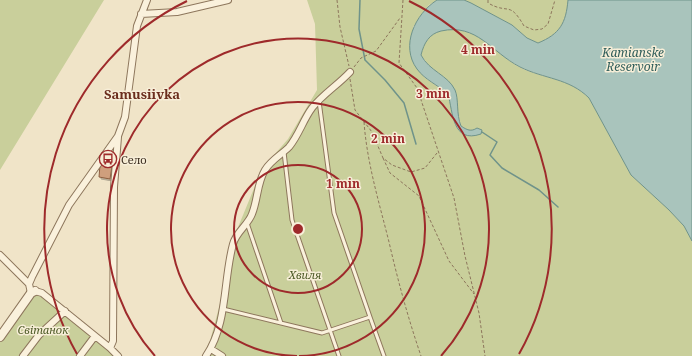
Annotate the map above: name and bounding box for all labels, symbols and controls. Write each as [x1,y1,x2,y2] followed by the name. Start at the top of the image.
[461,41,495,58] text: 4 min
[601,44,664,75] water label: Kamianske Reservoir
[104,85,180,103] district label: Samusiivka
[416,85,450,102] text: 3 min
[371,130,405,147] text: 2 min
[98,149,118,169] bus stop icon: Село
[121,152,147,167] place label: Село
[326,175,360,192] text: 1 min
[291,222,305,236] centre of rings
[288,267,322,282] park label: Хвиля
[17,322,69,337] park label: Світанок

